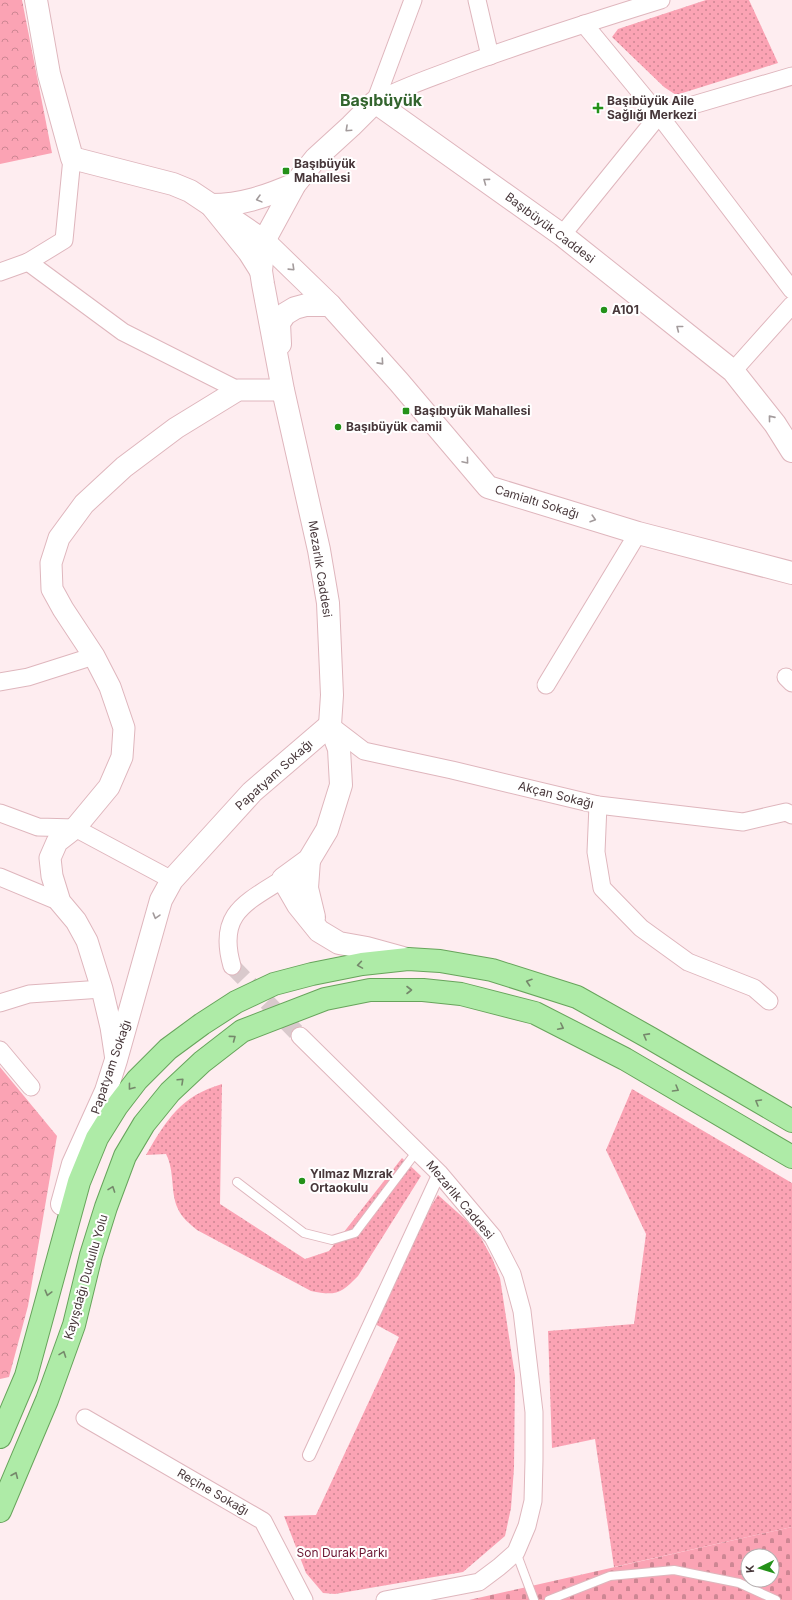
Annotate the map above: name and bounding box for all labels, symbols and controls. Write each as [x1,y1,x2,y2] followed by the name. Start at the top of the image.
[340,90,423,110] district label: Başıbüyük
[607,93,697,122] place label: Başıbüyük Aile Sağlığı Merkezi
[592,102,604,114] marker: Başıbüyük Aile Sağlığı Merkezi
[345,125,353,132] one-way arrow
[294,156,356,185] place label: Başıbüyük Mahallesi
[281,166,291,176] marker: Başıbüyük Mahallesi
[484,179,491,186] one-way arrow
[502,189,598,266] street label: Başıbüyük Caddesi
[256,194,262,202] one-way arrow
[287,263,295,271] one-way arrow
[612,302,639,317] place label: A101
[599,305,609,315] marker: A101
[676,326,683,333] one-way arrow
[377,357,384,365] one-way arrow
[414,403,530,418] place label: Başıbıyük Mahallesi
[401,406,411,416] marker: Başıbıyük Mahallesi
[769,416,776,423] one-way arrow
[346,419,442,434] place label: Başıbüyük camii
[333,422,343,432] marker: Başıbüyük camii
[462,456,469,463] one-way arrow
[493,482,581,521] street label: Camialtı Sokağı
[590,514,597,523] one-way arrow
[305,519,336,619] street label: Mezarlık Caddesi
[232,736,315,813] street label: Papatyam Sokağı
[517,778,595,811] street label: Akçan Sokağı
[152,912,161,919] one-way arrow
[357,960,363,969] one-way arrow
[525,978,532,987] one-way arrow
[406,986,412,994] one-way arrow
[87,1018,134,1116] street label: Papatyam Sokağı
[557,1022,565,1030] one-way arrow
[643,1033,650,1040] one-way arrow
[228,1036,235,1043] one-way arrow
[177,1079,184,1086] one-way arrow
[129,1083,136,1090] one-way arrow
[672,1084,679,1091] one-way arrow
[755,1099,762,1107] one-way arrow
[423,1157,498,1242] street label: Mezarlık Caddesi
[310,1166,393,1195] place label: Yılmaz Mızrak Ortaokulu
[297,1176,307,1186] marker: Yılmaz Mızrak Ortaokulu
[108,1186,116,1193] one-way arrow
[60,1213,111,1341] street label: Kayışdağı Dudullu Yolu
[44,1289,53,1296] one-way arrow
[58,1351,67,1358] one-way arrow
[175,1465,252,1518] street label: Reçine Sokağı
[10,1471,18,1479] one-way arrow
[297,1545,387,1560] park label: Son Durak Parkı
[740,1548,780,1588] north arrow
[743,1564,757,1573] text: K

